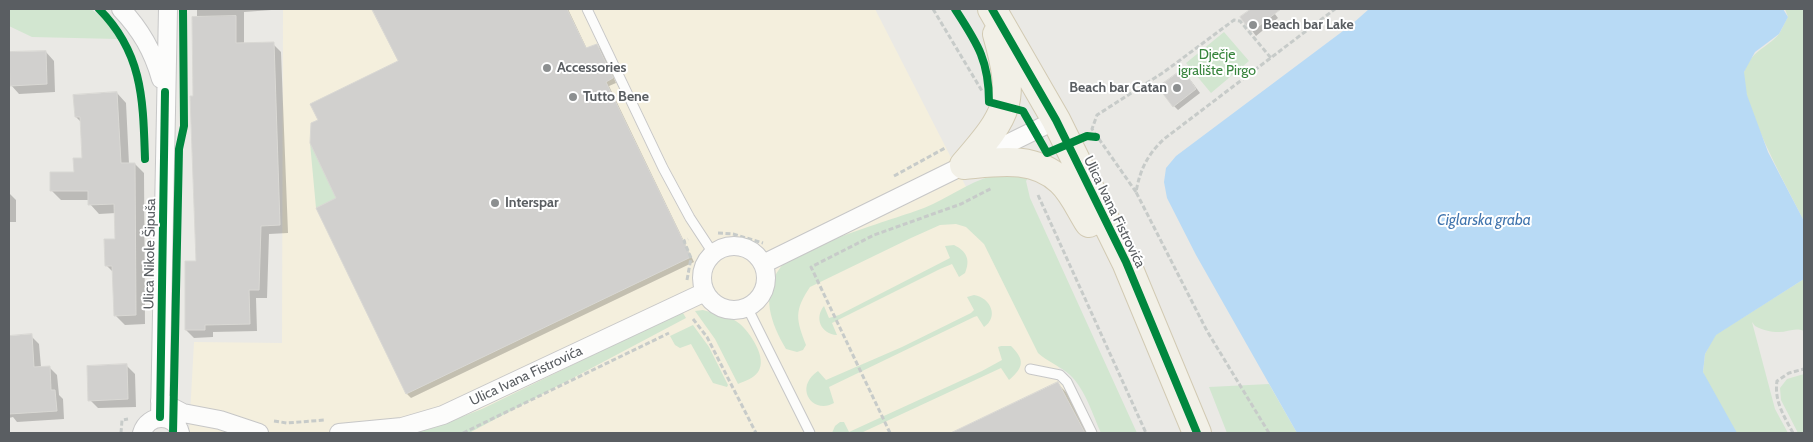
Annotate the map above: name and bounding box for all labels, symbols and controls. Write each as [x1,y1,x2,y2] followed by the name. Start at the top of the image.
[1263,17,1354,33] place label: Beach bar Lake
[1247,19,1259,31] marker: Beach bar Lake
[1178,47,1256,80] park label: Dječje igralište Pirgo
[557,60,626,76] place label: Accessories
[541,62,553,74] marker: Accessories
[1069,80,1167,96] place label: Beach bar Catan
[1171,82,1183,94] marker: Beach bar Catan
[583,89,649,105] place label: Tutto Bene
[567,91,579,103] marker: Tutto Bene
[1080,153,1148,271] street label: Ulica Ivana Fistrovića
[505,195,559,211] place label: Interspar
[489,197,501,209] marker: Interspar
[141,198,159,310] street label: Ulica Nikole Šipuša
[1437,212,1531,230] water label: Ciglarska graba
[467,342,585,410] street label: Ulica Ivana Fistrovića

